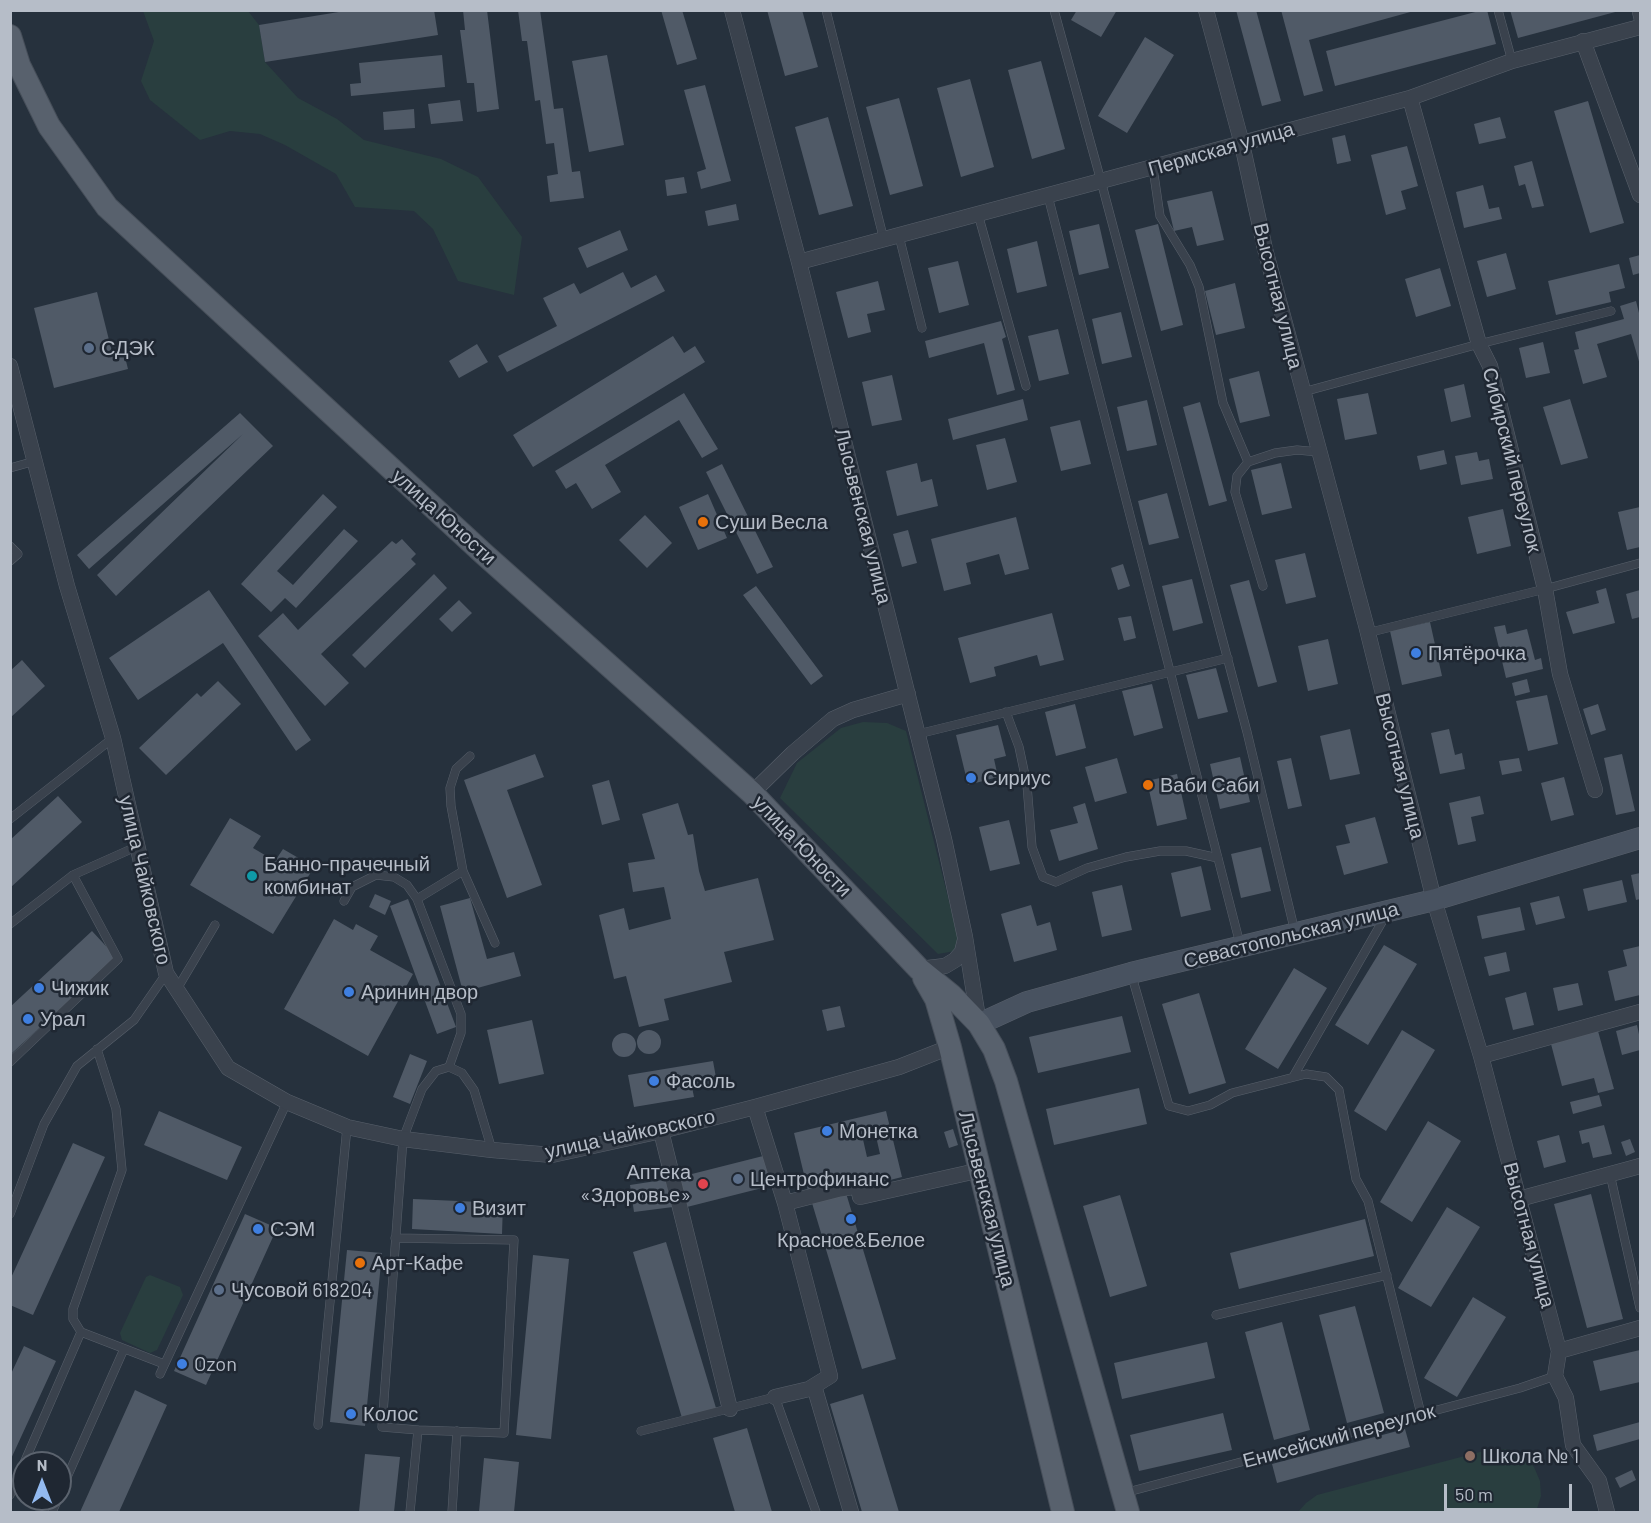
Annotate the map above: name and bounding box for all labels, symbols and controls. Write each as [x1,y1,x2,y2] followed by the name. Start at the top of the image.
[1145,117,1297,181] street label: Пермская улица
[1248,220,1308,372] street label: Высотная улица
[101,336,155,360] place label: СДЭК
[82,341,96,355] marker: СДЭК
[1477,365,1547,555] street label: Сибирский переулок
[830,425,896,607] street label: Лысьвенская улица
[387,464,501,570] street label: улица Юности
[715,510,828,534] place label: Суши Весла
[696,515,710,529] marker: Суши Весла
[1428,641,1526,665] place label: Пятёрочка
[1409,646,1423,660] marker: Пятёрочка
[1370,690,1430,842] street label: Высотная улица
[983,766,1051,790] place label: Сириус
[964,771,978,785] marker: Сириус
[1160,773,1260,797] place label: Ваби Саби
[1141,778,1155,792] marker: Ваби Саби
[748,790,856,902] street label: улица Юности
[114,793,176,967] street label: улица Чайковского
[264,852,430,899] place label: Банно-прачечный комбинат
[245,869,259,883] marker: Банно-прачечный комбинат
[1181,897,1401,973] street label: Севастопольская улица
[51,976,109,1000] place label: Чижик
[361,980,478,1004] place label: Аринин двор
[32,981,46,995] marker: Чижик
[342,985,356,999] marker: Аринин двор
[40,1007,86,1031] place label: Урал
[21,1012,35,1026] marker: Урал
[666,1069,735,1093] place label: Фасоль
[647,1074,661,1088] marker: Фасоль
[543,1104,717,1164] street label: улица Чайковского
[954,1108,1020,1290] street label: Лысьвенская улица
[839,1119,918,1143] place label: Монетка
[820,1124,834,1138] marker: Монетка
[580,1160,691,1207] place label: Аптека «Здоровье»
[1498,1160,1560,1310] street label: Высотная улица
[750,1167,889,1191] place label: Центрофинанс
[731,1172,745,1186] marker: Центрофинанс
[696,1177,710,1191] marker: Аптека «Здоровье»
[472,1196,526,1220] place label: Визит
[453,1201,467,1215] marker: Визит
[844,1212,858,1226] marker: Красное&Белое
[270,1217,315,1241] place label: СЭМ
[251,1222,265,1236] marker: СЭМ
[777,1228,925,1252] place label: Красное&Белое
[372,1251,463,1275] place label: Арт-Кафе
[353,1256,367,1270] marker: Арт-Кафе
[231,1278,373,1302] place label: Чусовой 618204
[212,1283,226,1297] marker: Чусовой 618204
[194,1352,237,1376] place label: Ozon
[175,1357,189,1371] marker: Ozon
[1240,1399,1438,1473] street label: Енисейский переулок
[363,1402,418,1426] place label: Колос
[344,1407,358,1421] marker: Колос
[1482,1444,1579,1468] place label: Школа № 1
[1463,1449,1477,1463] marker: Школа № 1
[12,1451,72,1511] north arrow
[37,1455,47,1474] text: N
[1447,1472,1574,1510] scale bar
[1455,1483,1493,1505] text: 50 m

